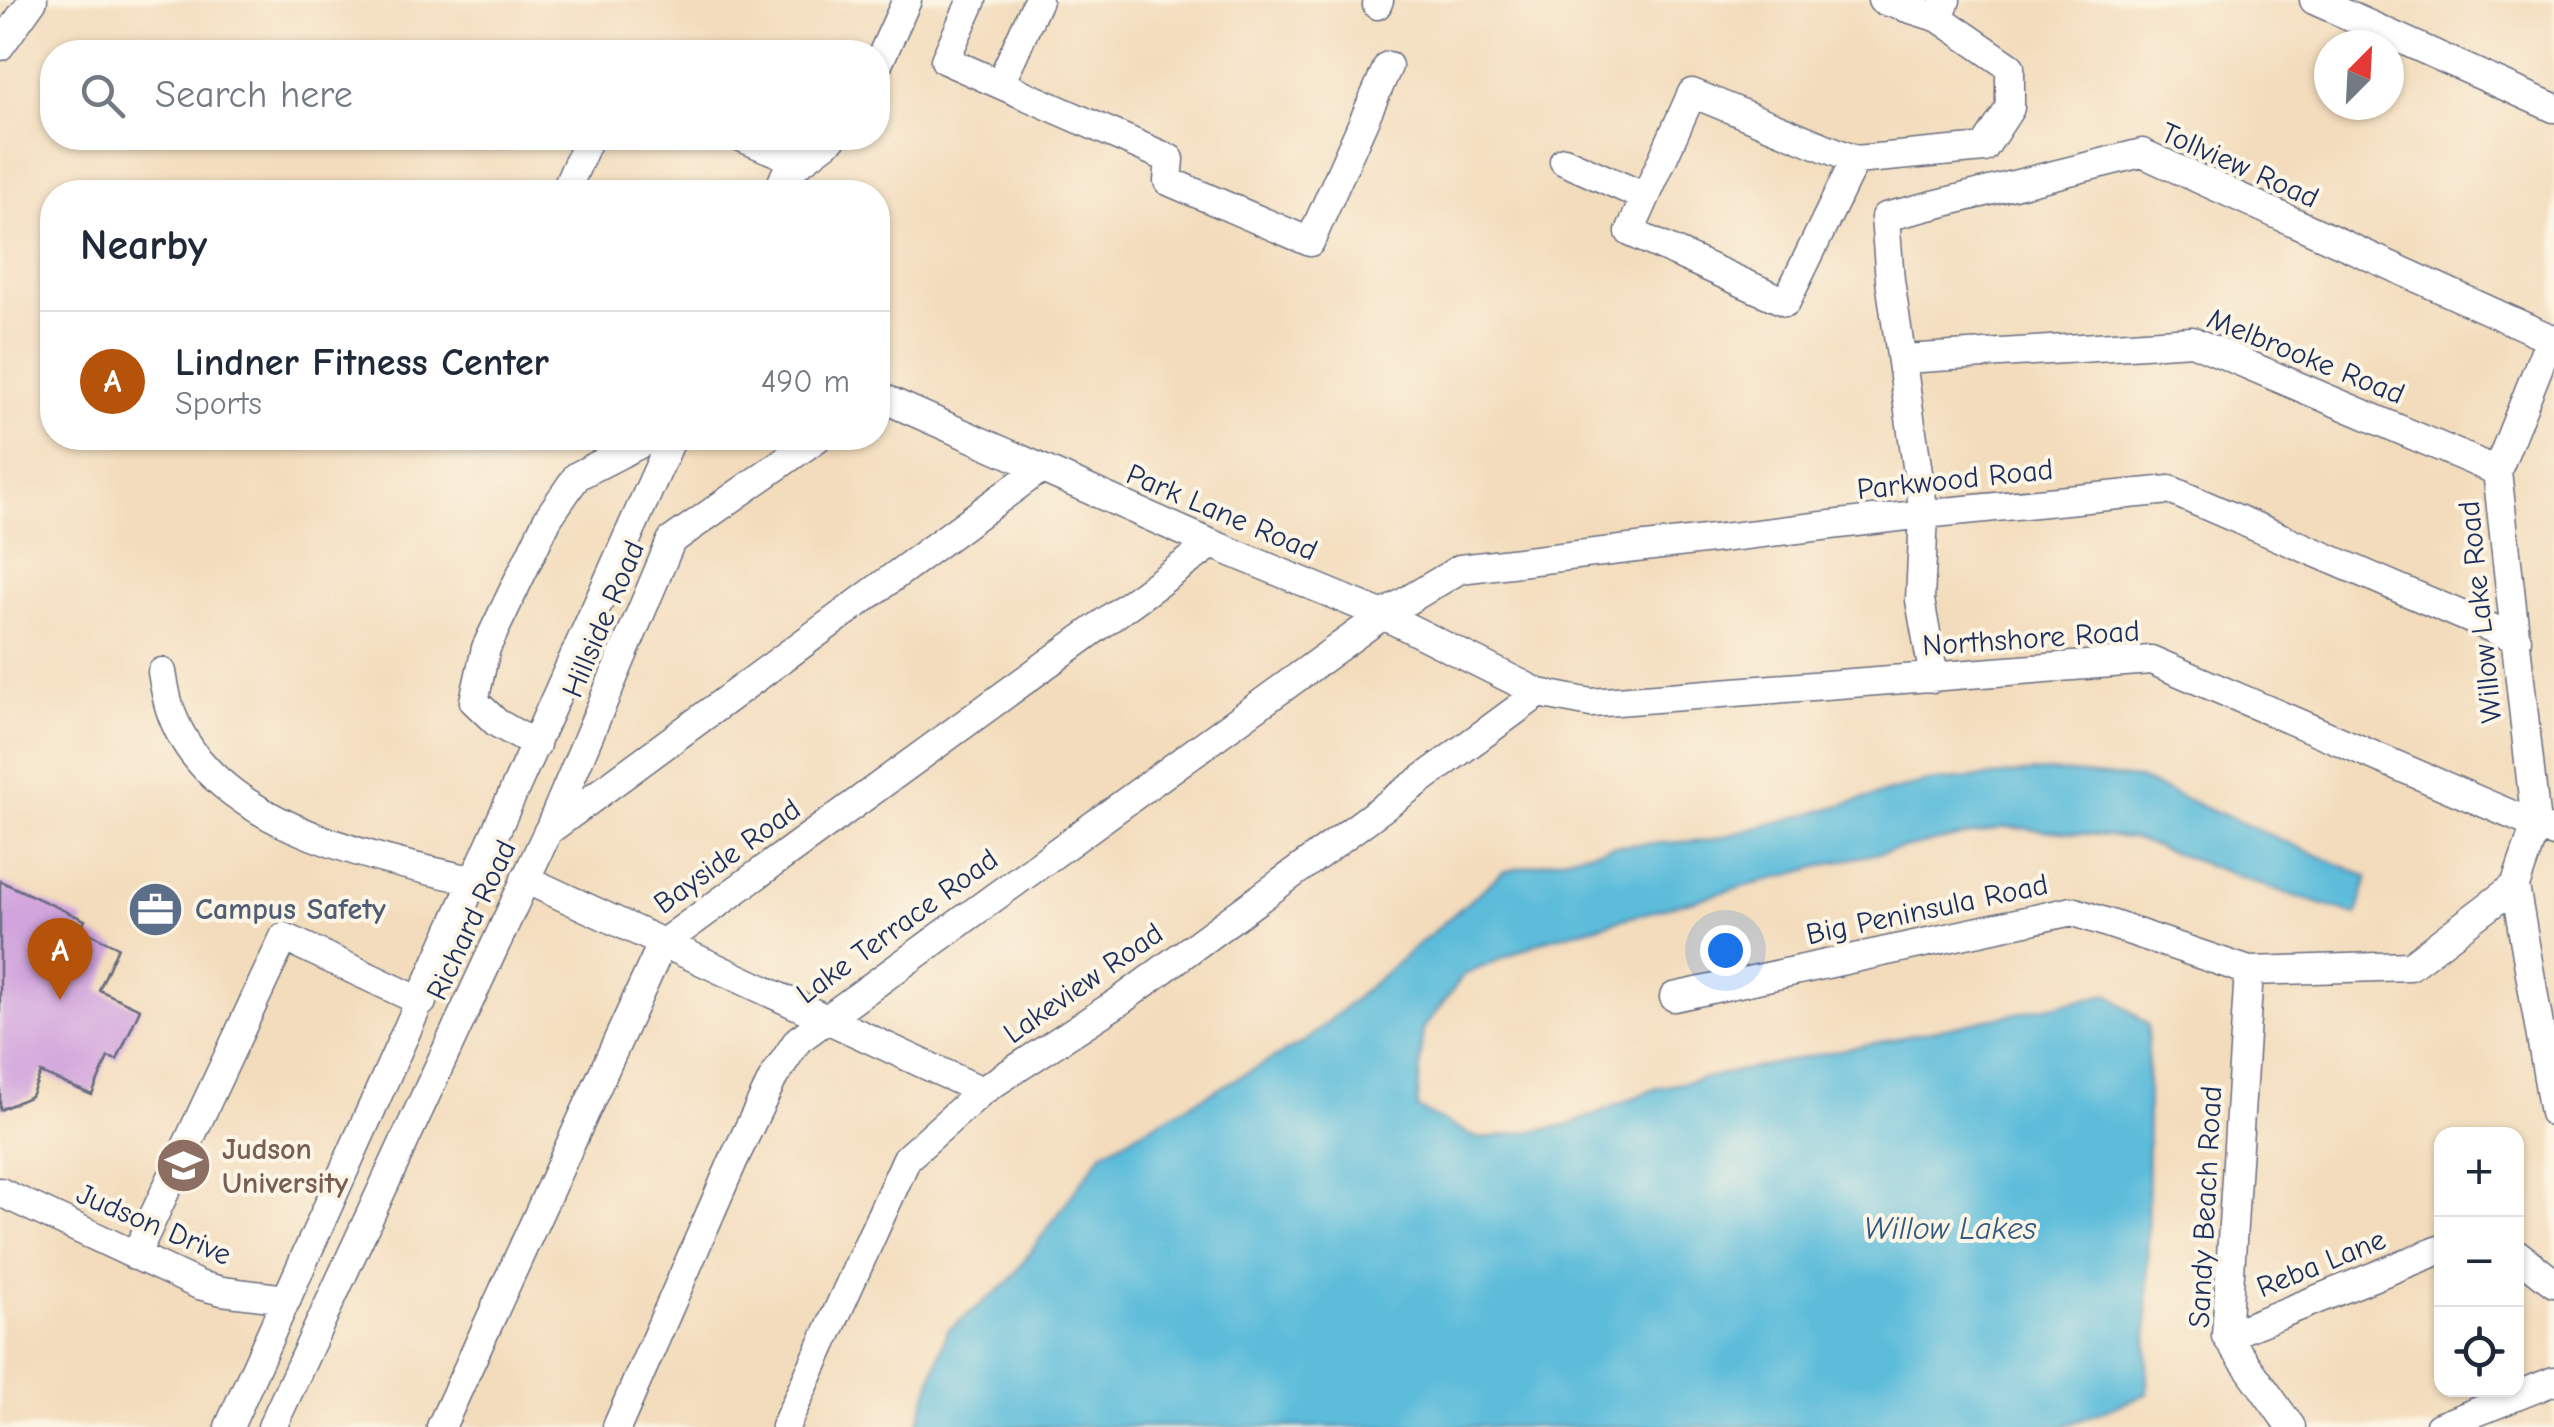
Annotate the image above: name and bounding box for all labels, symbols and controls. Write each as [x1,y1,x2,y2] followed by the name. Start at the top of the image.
[2314,30,2404,120] north arrow
[40,40,890,150] search box
[75,68,130,123] icon: search
[155,73,353,117] text: Search here
[2155,115,2324,216] street label: Tollview Road
[80,221,207,270] text: Nearby
[2202,301,2410,412] street label: Melbrooke Road
[175,341,549,385] text: Lindner Fitness Center
[104,363,121,400] text: A
[761,363,850,400] text: 490 m
[175,385,262,422] text: Sports
[1855,452,2055,507] street label: Parkwood Road
[1121,457,1322,568] street label: Park Lane Road
[2451,499,2510,725] street label: Willow Lake Road
[555,536,652,703] street label: Hillside Road
[1921,613,2141,664] street label: Northshore Road
[647,792,807,921] street label: Bayside Road
[419,835,524,1006] street label: Richard Road
[790,842,1005,1011] street label: Lake Terrace Road
[1803,867,2051,952] street label: Big Peninsula Road
[126,879,186,939] office icon: Campus Safety
[195,892,386,927] place label: Campus Safety
[997,916,1170,1051] street label: Lakeview Road
[28,918,92,1000] pin: A
[1700,925,1751,976] your location
[2182,1085,2229,1329] street label: Sandy Beach Road
[2434,1127,2524,1397] map controls
[2434,1127,2524,1217] button: +
[222,1132,349,1201] place label: Judson University
[153,1136,213,1196] school or university icon: Judson University
[71,1176,236,1273] street label: Judson Drive
[1864,1210,2037,1247] water label: Willow Lakes
[2434,1217,2524,1307] button: −
[2252,1222,2391,1305] street label: Reba Lane
[2434,1307,2524,1397] button: locate

